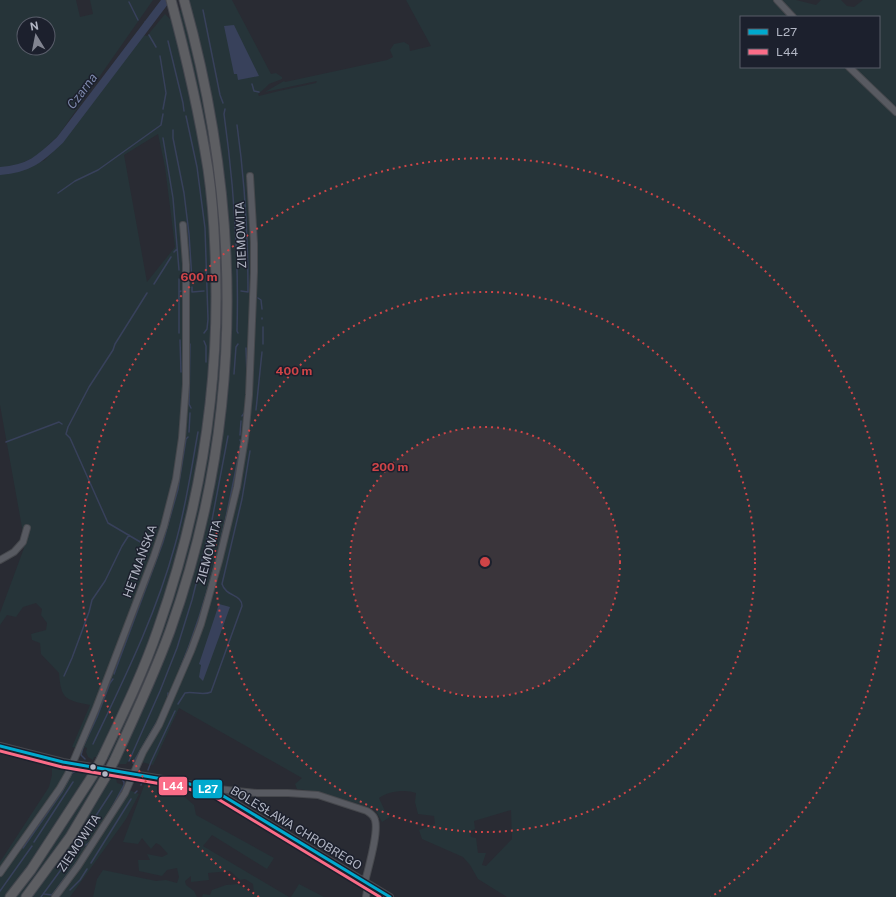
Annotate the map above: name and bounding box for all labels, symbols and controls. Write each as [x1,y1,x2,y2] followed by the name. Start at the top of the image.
[16,16,56,56] north arrow
[740,16,880,68] legend
[29,19,40,33] text: N
[776,25,797,39] text: L27
[776,45,798,59] text: L44
[64,70,100,112] water label: Czarna
[233,201,249,269] street label: ZIEMOWITA
[181,270,218,284] text: 600 m
[276,364,313,378] text: 400 m
[372,460,408,474] text: 200 m
[194,517,225,586] street label: ZIEMOWITA
[120,522,160,600] street label: HETMAŃSKA
[478,555,492,569] centre of rings
[88,762,98,772] unlabelled marker
[100,769,110,779] unlabelled marker
[158,776,188,796] line badge: L44
[192,779,223,799] line badge: L27
[163,780,183,792] text: L44
[198,783,218,795] text: L27
[228,783,364,873] street label: BOLESŁAWA CHROBREGO
[54,811,104,875] street label: ZIEMOWITA

